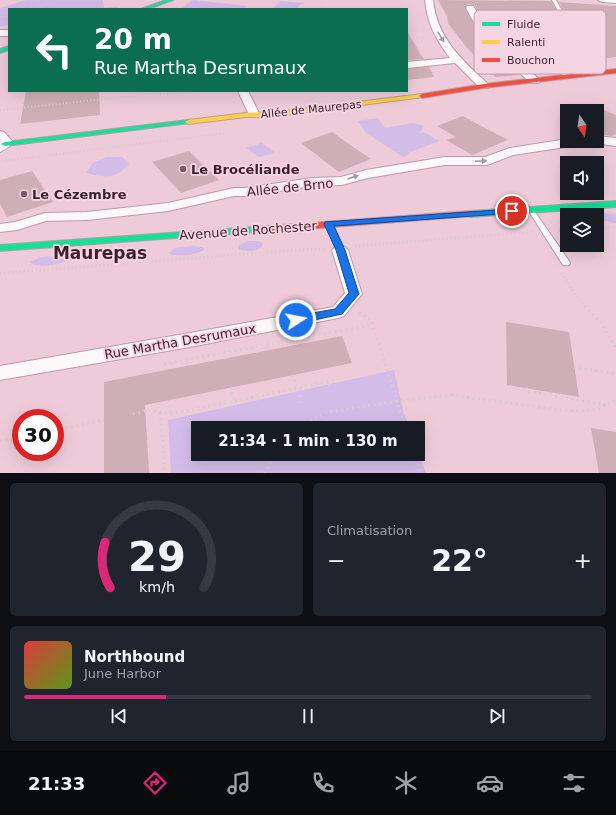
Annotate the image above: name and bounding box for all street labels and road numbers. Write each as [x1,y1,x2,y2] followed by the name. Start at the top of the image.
[260,98,363,121] street label: Allée de Maurepas
[246,175,334,199] street label: Allée de Brno
[179,218,318,243] street label: Avenue de Rochester
[103,321,257,362] street label: Rue Martha Desrumaux

